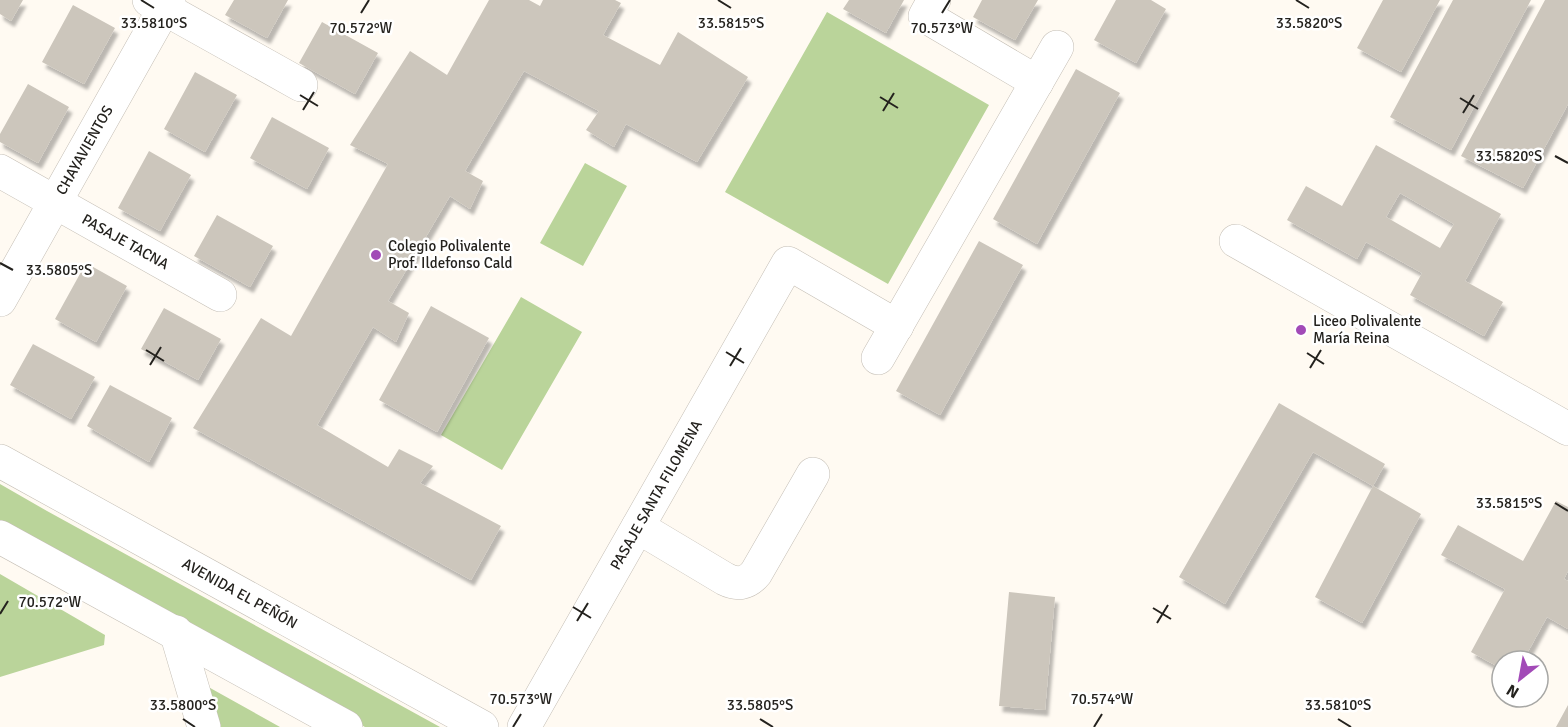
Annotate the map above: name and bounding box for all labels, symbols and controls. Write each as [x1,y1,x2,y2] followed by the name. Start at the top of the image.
[121,14,187,32] text: 33.5810°S
[698,14,764,32] text: 33.5815°S
[1276,14,1342,32] text: 33.5820°S
[330,19,393,37] text: 70.572°W
[911,19,974,37] text: 70.573°W
[52,102,117,198] street label: CHAYAVIENTOS
[1476,147,1542,165] text: 33.5820°S
[79,210,172,273] street label: PASAJE TACNA
[388,237,513,272] place label: Colegio Polivalente Prof. Ildefonso Cald
[369,248,383,262] marker: Colegio Polivalente Prof. Ildefonso Cald
[26,261,92,279] text: 33.5805°S
[1313,312,1421,347] place label: Liceo Polivalente María Reina
[1294,323,1308,337] marker: Liceo Polivalente María Reina
[606,417,706,573] street label: PASAJE SANTA FILOMENA
[1476,494,1542,512] text: 33.5815°S
[179,554,301,632] street label: AVENIDA EL PEÑÓN
[19,593,82,611] text: 70.572°W
[1490,649,1550,709] north arrow
[1503,680,1523,702] text: N
[490,690,553,708] text: 70.573°W
[1071,690,1134,708] text: 70.574°W
[150,696,216,714] text: 33.5800°S
[727,696,793,714] text: 33.5805°S
[1305,696,1371,714] text: 33.5810°S

